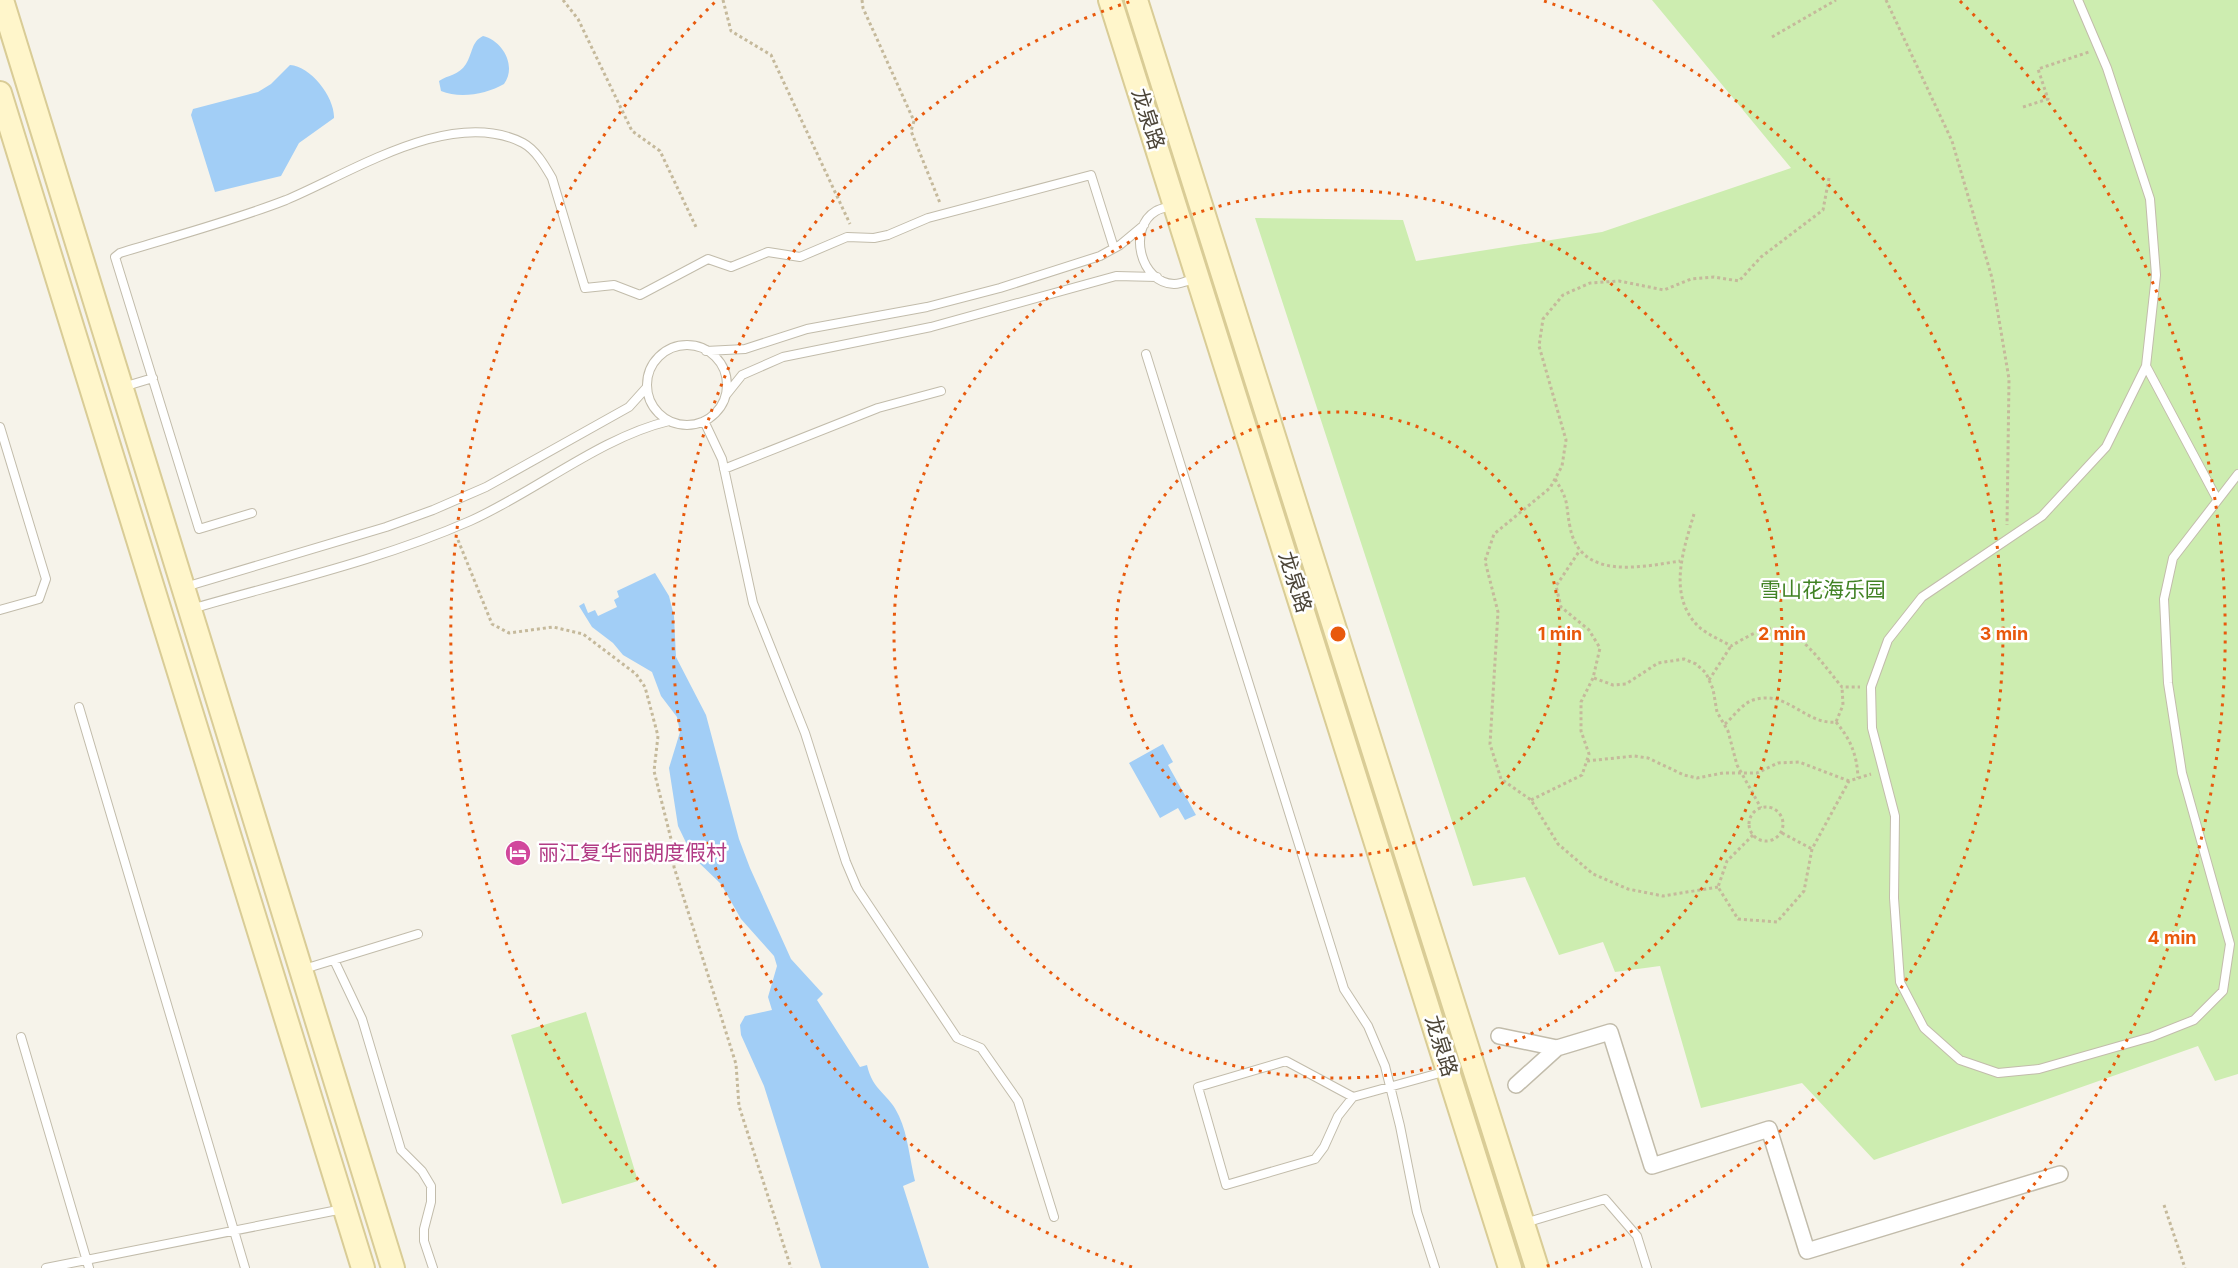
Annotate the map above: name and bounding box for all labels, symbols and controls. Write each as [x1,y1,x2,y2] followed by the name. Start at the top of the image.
[1127,85,1170,153] street label: 龙泉路
[1274,548,1317,616] street label: 龙泉路
[1760,577,1886,602] park label: 雪山花海乐园
[1538,623,1582,644] text: 1 min
[1758,623,1806,644] text: 2 min
[1980,623,2028,644] text: 3 min
[1328,624,1348,644] centre of rings
[503,838,533,868] hotel icon: 丽江复华丽朗度假村
[538,840,727,865] place label: 丽江复华丽朗度假村
[2148,927,2196,948] text: 4 min
[1420,1012,1463,1080] street label: 龙泉路

